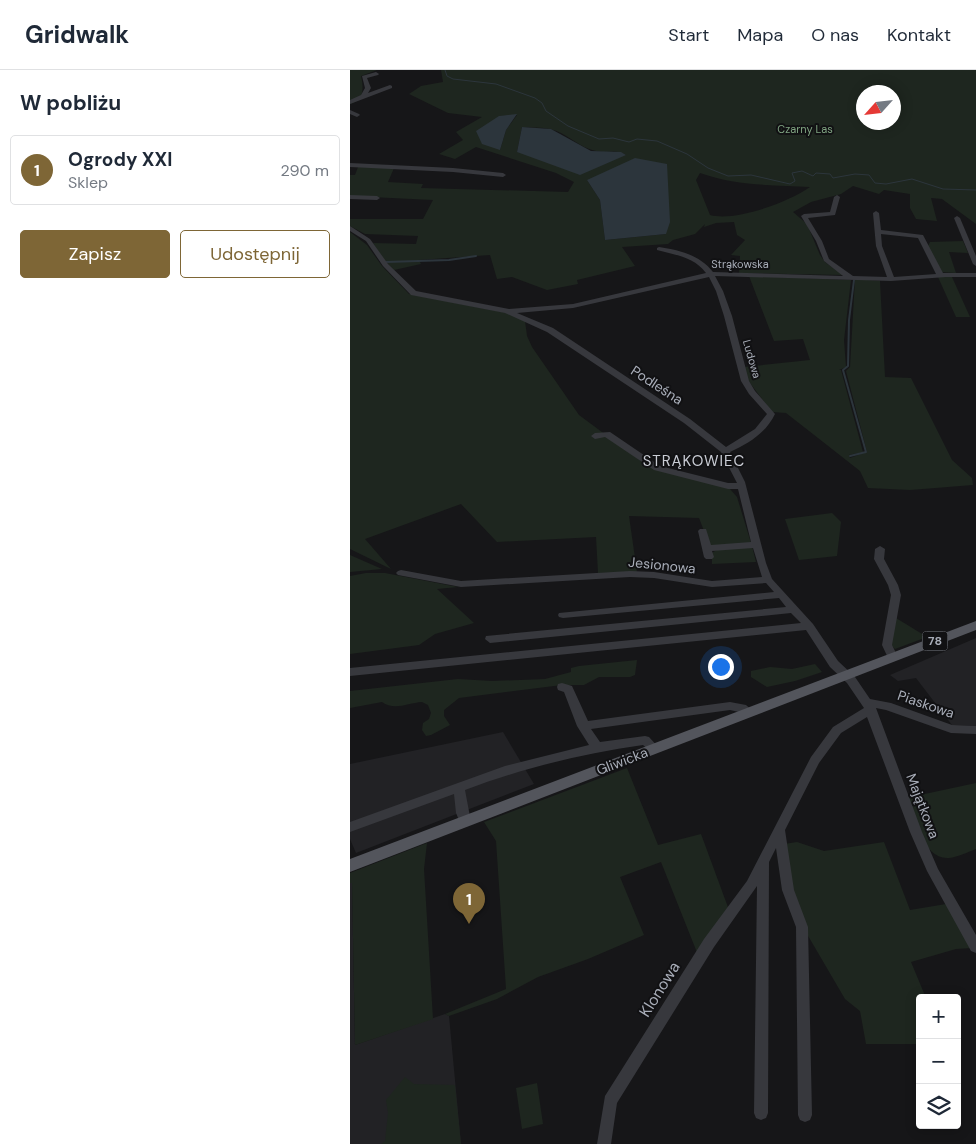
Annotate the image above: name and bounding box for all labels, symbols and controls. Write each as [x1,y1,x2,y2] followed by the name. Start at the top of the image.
[25,19,129,50] text: Gridwalk
[668,23,709,47] text: Start
[737,23,783,47] text: Mapa
[811,23,859,47] text: O nas
[887,23,951,47] text: Kontakt
[856,85,901,130] north arrow
[20,89,121,117] text: W pobliżu
[777,122,833,136] park label: Czarny Las
[68,147,172,172] text: Ogrody XXI
[34,160,40,181] text: 1
[280,160,329,181] text: 290 m
[68,172,108,193] text: Sklep
[20,230,170,278] button: Zapisz
[180,230,330,278] button: Udostępnij
[711,257,769,271] street label: Strąkowska
[740,338,764,380] street label: Ludowa
[628,362,686,408] street label: Podleśna
[643,451,745,471] district label: STRĄKOWIEC
[627,553,697,577] street label: Jesionowa
[922,632,948,650] road number: 78
[708,654,734,680] your location
[895,686,957,722] street label: Piaskowa
[594,743,650,779] street label: Gliwicka
[902,771,944,841] street label: Majątkowa
[453,883,485,924] pin: 1
[634,958,685,1021] street label: Klonowa
[916,994,961,1129] map controls
[916,994,961,1039] button: +
[916,1039,961,1084] button: −
[916,1084,961,1129] button: layers

